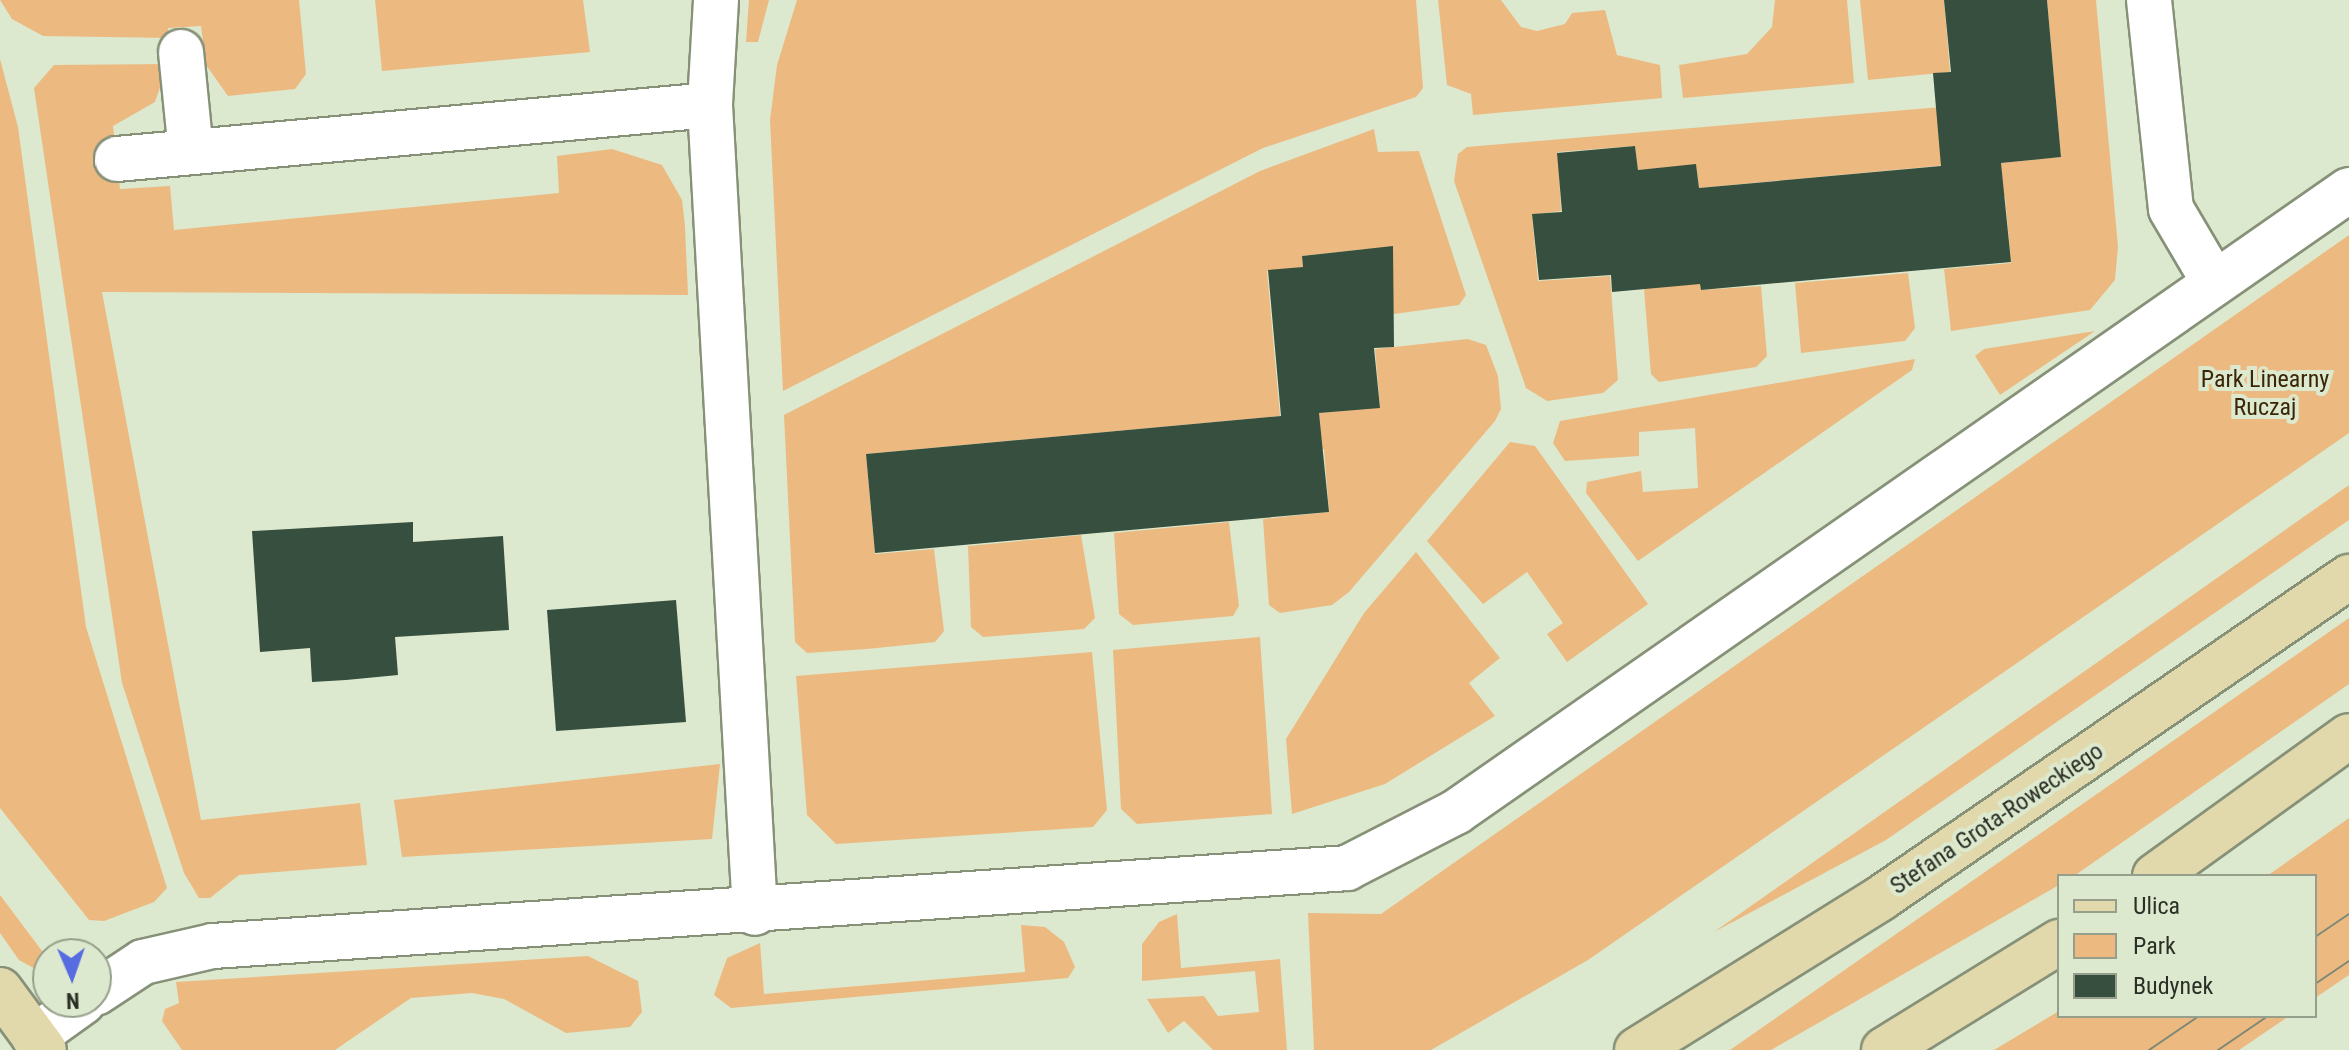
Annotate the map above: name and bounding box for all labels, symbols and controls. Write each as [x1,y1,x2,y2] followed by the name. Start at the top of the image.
[2201,366,2329,422] park label: Park Linearny Ruczaj
[1885,737,2109,901] street label: Stefana Grota-Roweckiego
[2057,874,2317,1018] legend
[2133,892,2180,920] text: Ulica
[2133,932,2176,960] text: Park
[32,938,112,1018] north arrow
[2133,972,2213,1000] text: Budynek
[66,988,80,1013] text: N

